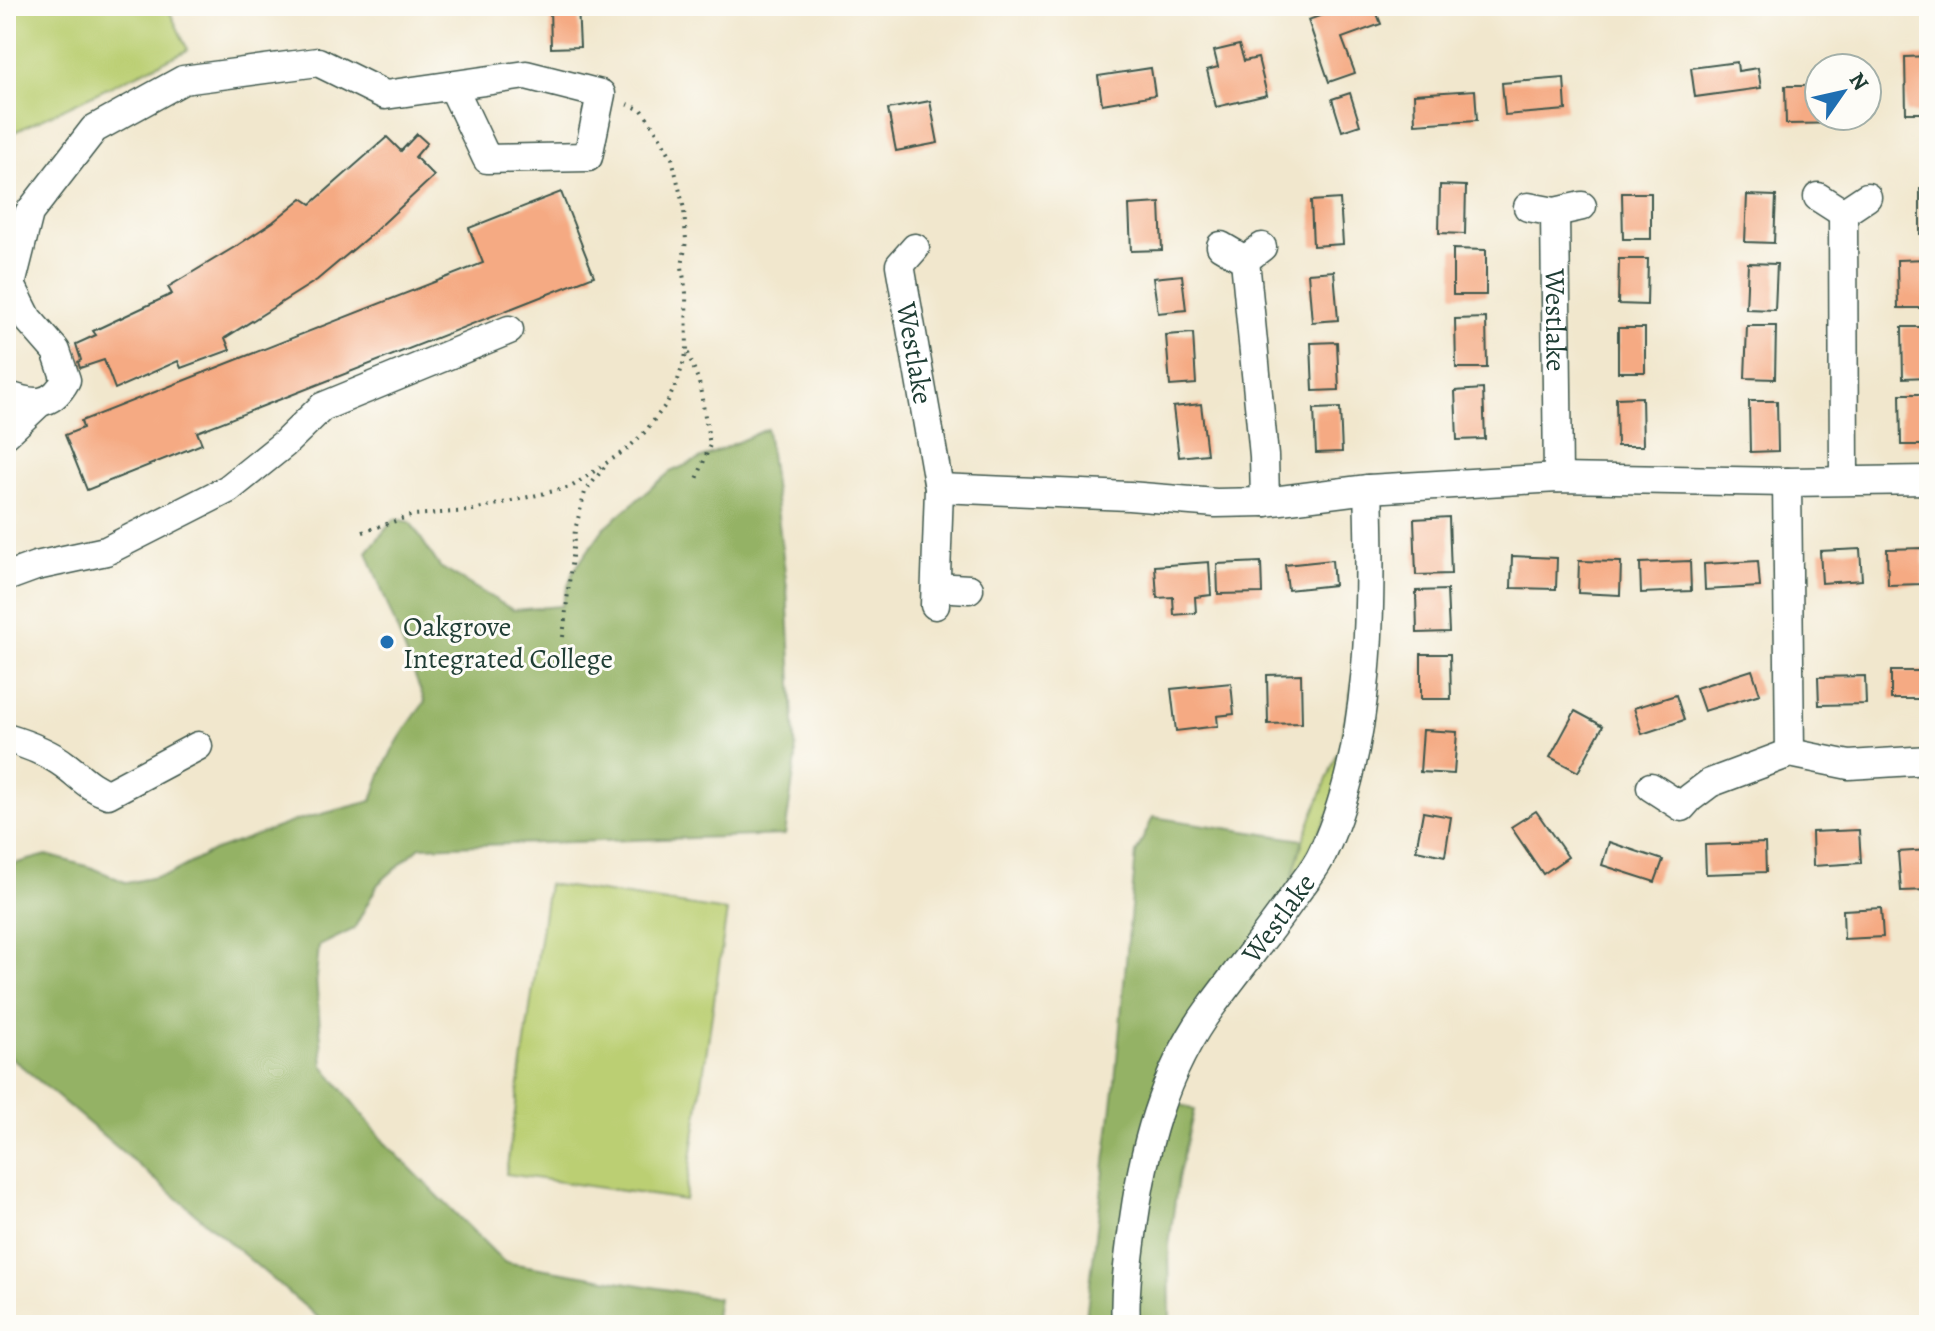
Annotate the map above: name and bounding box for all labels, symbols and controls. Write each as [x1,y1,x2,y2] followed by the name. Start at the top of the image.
[1803,52,1883,132] north arrow
[1842,66,1876,96] text: N
[1536,267,1575,372] street label: Westlake
[887,298,942,407] street label: Westlake
[403,608,613,678] place label: Oakgrove Integrated College
[378,633,396,651] marker: Oakgrove Integrated College
[1232,866,1324,972] street label: Westlake

